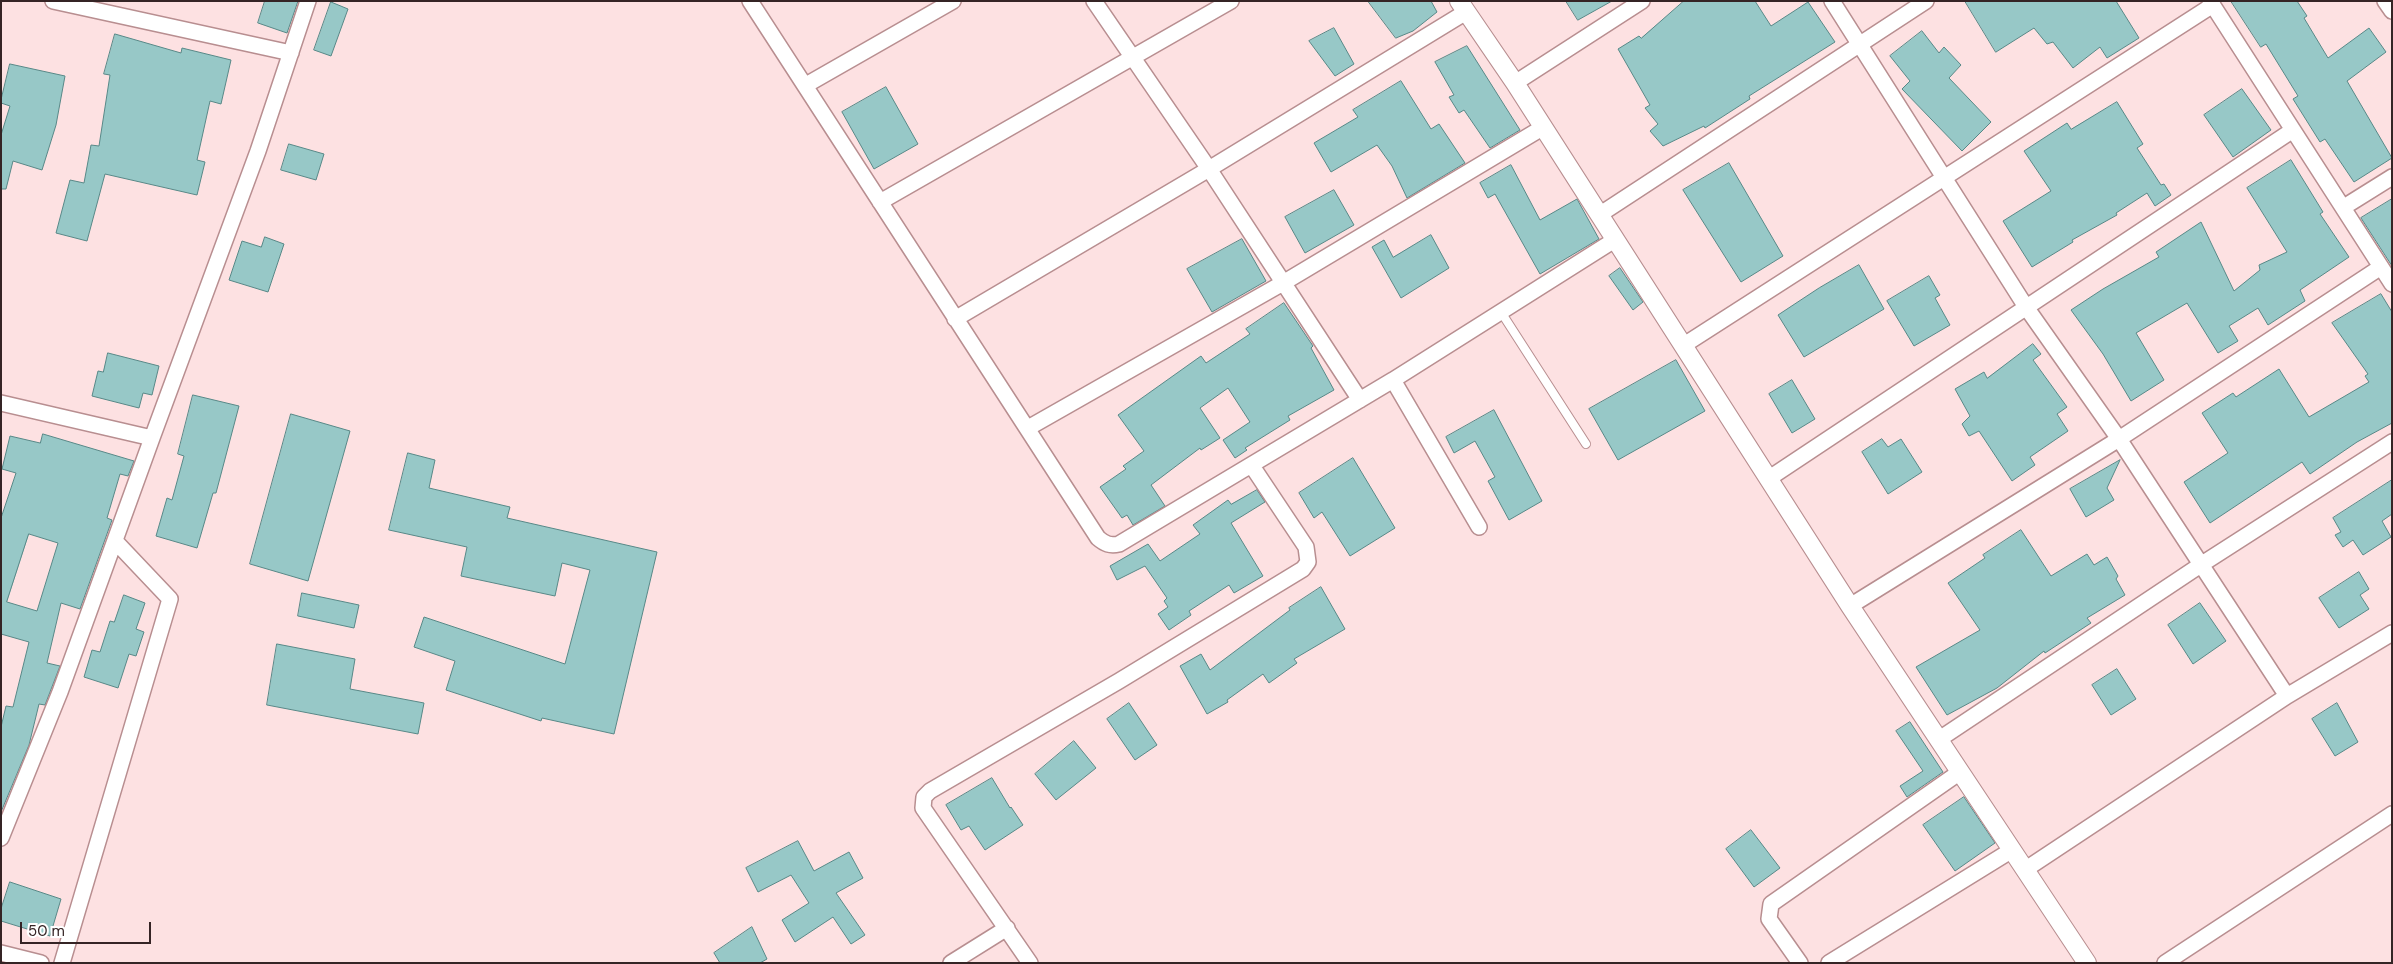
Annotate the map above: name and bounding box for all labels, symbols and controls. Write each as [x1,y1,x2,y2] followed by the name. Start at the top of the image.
[22,912,154,944] scale bar
[28,921,65,941] text: 50 m

